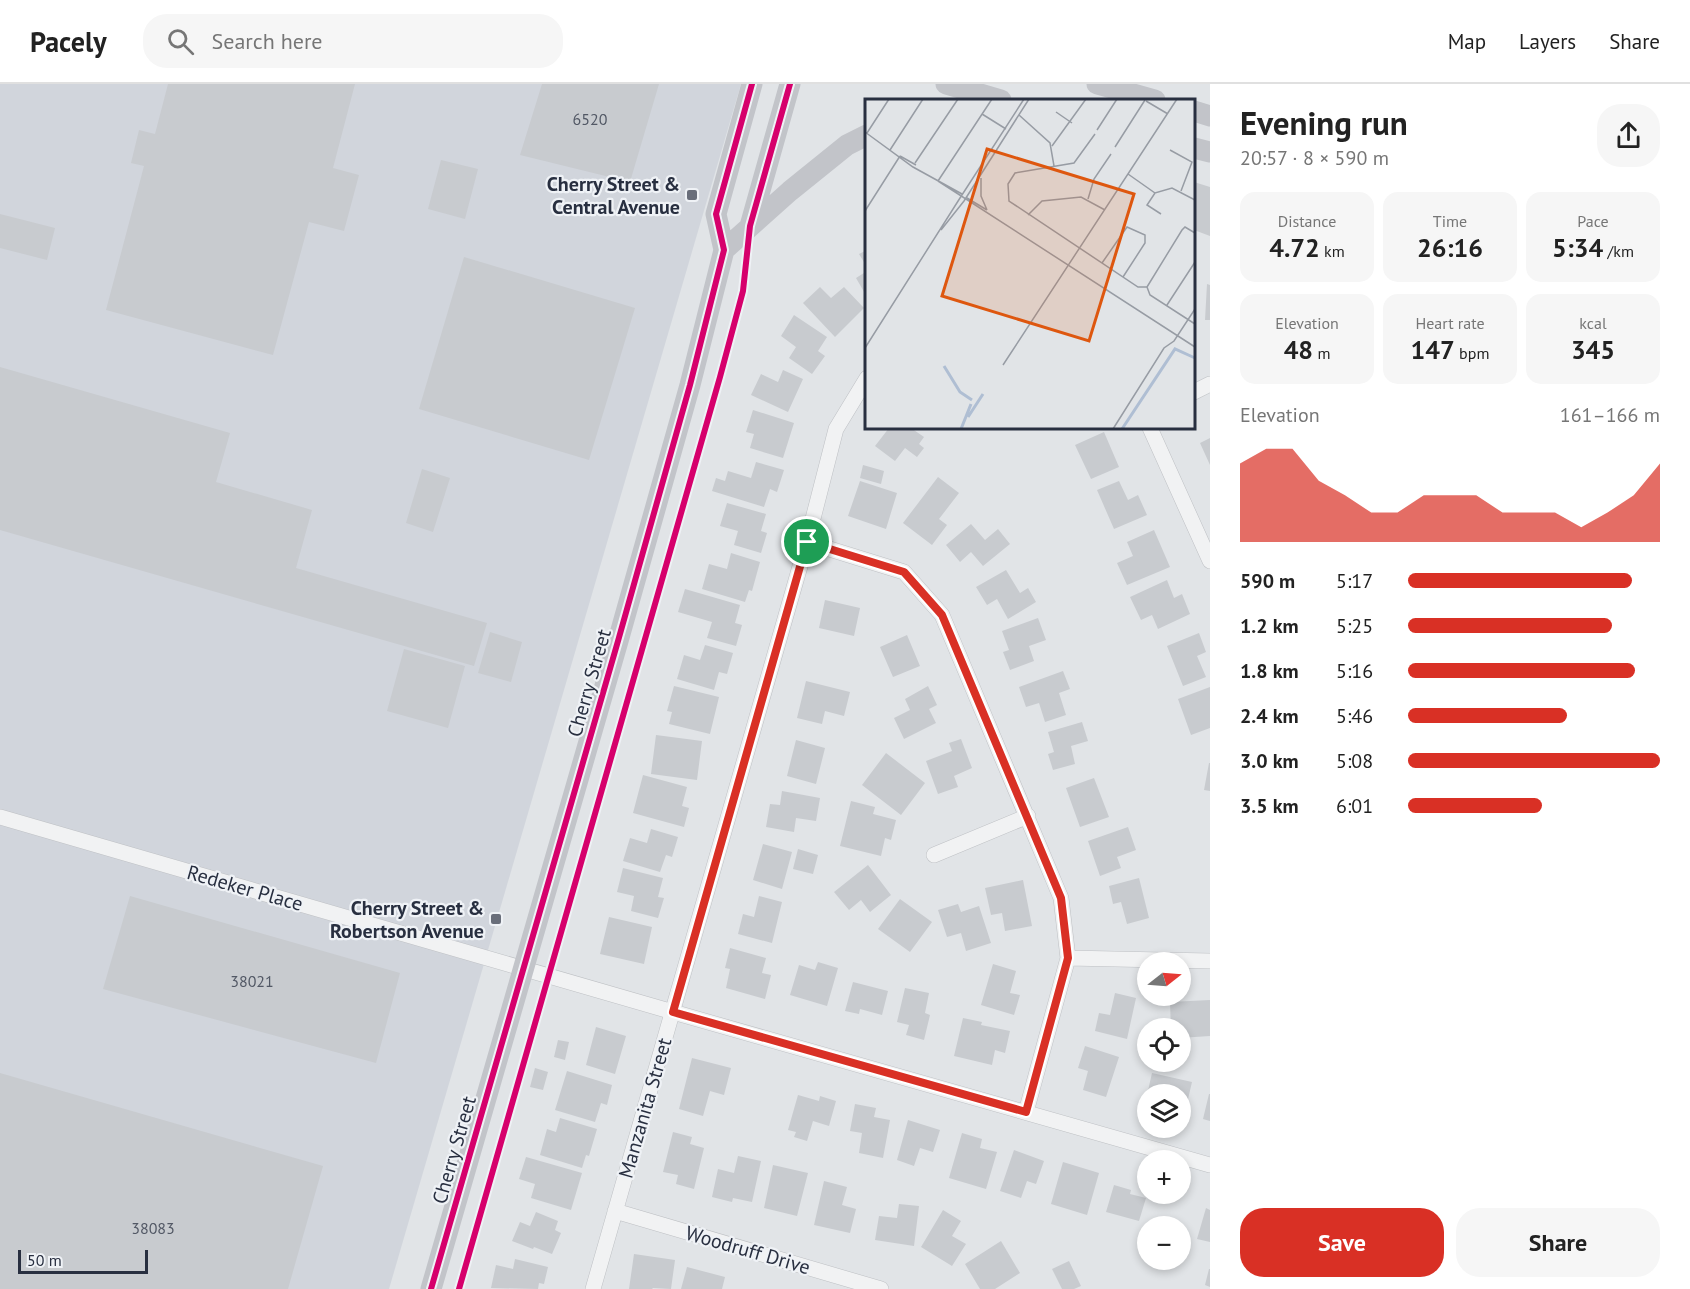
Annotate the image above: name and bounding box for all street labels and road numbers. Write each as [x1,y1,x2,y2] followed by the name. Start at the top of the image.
[561,626,617,740] street label: Cherry Street
[184,859,306,917] street label: Redeker Place
[613,1035,678,1181] street label: Manzanita Street
[426,1093,482,1207] street label: Cherry Street
[683,1220,813,1280] street label: Woodruff Drive

